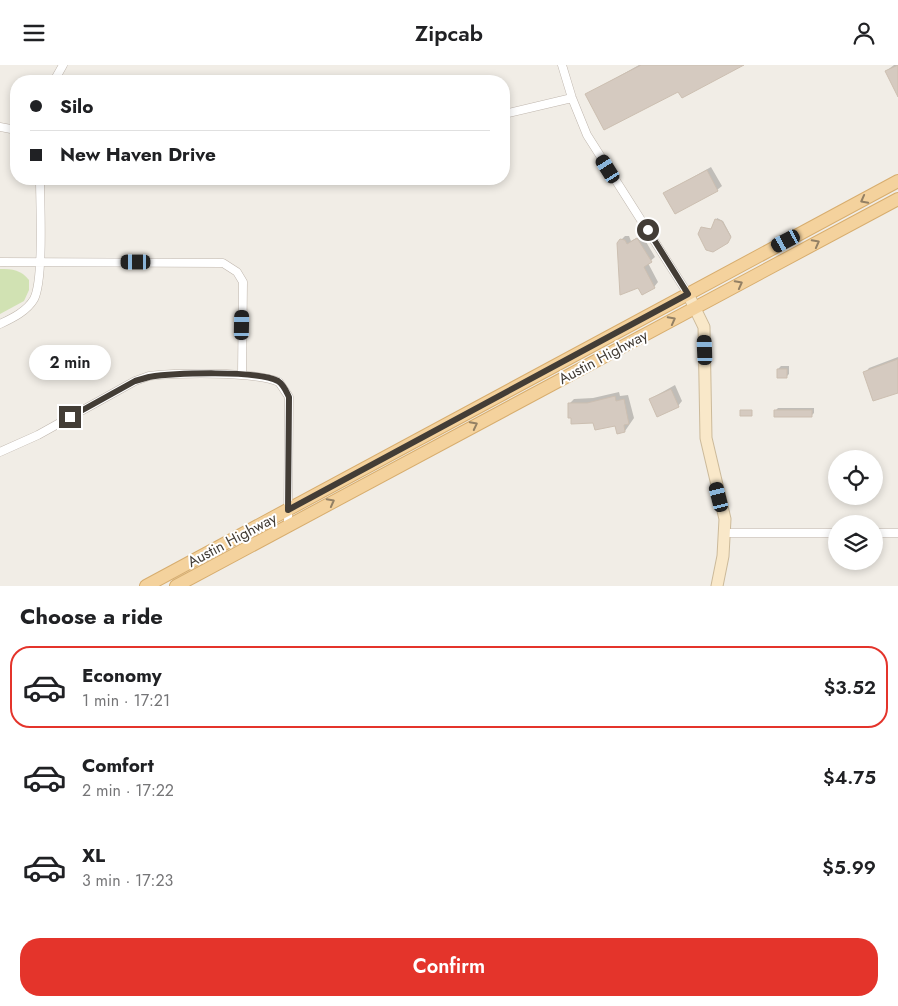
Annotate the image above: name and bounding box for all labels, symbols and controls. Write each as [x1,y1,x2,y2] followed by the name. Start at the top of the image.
[415,17,483,49] text: Zipcab
[20,19,48,47] icon: menu
[850,19,878,47] icon: person
[60,93,93,120] text: Silo
[60,141,216,168] text: New Haven Drive
[593,152,622,186] car
[860,193,869,203] one-way arrow
[637,219,659,241] route start
[769,227,802,255] car
[810,239,819,249] one-way arrow
[121,255,151,270] car
[734,280,743,290] one-way arrow
[234,310,249,340] car
[667,316,676,326] one-way arrow
[554,324,652,390] street label: Austin Highway
[696,335,713,365] car
[29,345,111,379] callout: 2 min
[49,351,91,374] text: 2 min
[59,406,81,428] route end
[469,421,478,431] one-way arrow
[828,450,883,570] map controls
[828,450,883,505] button: locate
[708,481,729,513] car
[325,498,334,508] one-way arrow
[183,507,281,573] street label: Austin Highway
[828,515,883,570] button: layers
[20,600,163,632] text: Choose a ride
[82,662,162,689] text: Economy
[22,665,67,710] icon: car
[824,674,876,701] text: $3.52
[82,689,170,712] text: 1 min · 17:21
[82,752,154,779] text: Comfort
[22,755,67,800] icon: car
[823,764,876,791] text: $4.75
[82,779,174,802] text: 2 min · 17:22
[82,842,105,869] text: XL
[22,845,67,890] icon: car
[822,854,876,881] text: $5.99
[82,869,173,892] text: 3 min · 17:23
[20,938,878,996] button: Confirm

